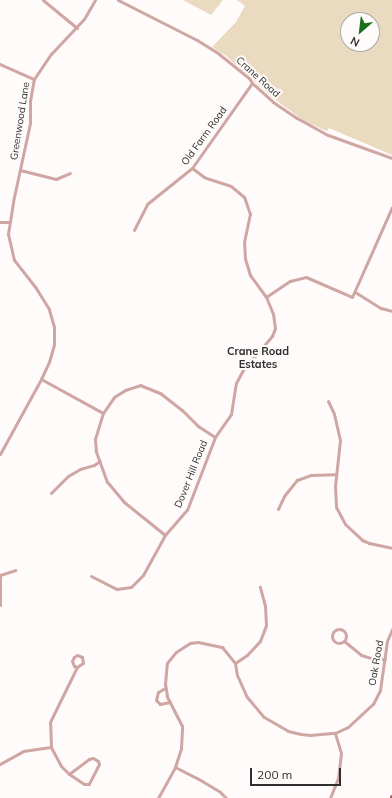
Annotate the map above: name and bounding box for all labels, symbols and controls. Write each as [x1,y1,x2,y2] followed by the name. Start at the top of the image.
[340,12,380,52] north arrow
[348,34,362,50] text: N
[234,54,282,100] street label: Crane Road
[8,81,32,161] street label: Greenwood Lane
[179,104,229,168] street label: Old Farm Road
[227,345,289,371] district label: Crane Road Estates
[172,438,210,510] street label: Dover Hill Road
[366,639,386,687] street label: Oak Road
[252,760,343,786] scale bar
[257,767,292,782] text: 200 m

